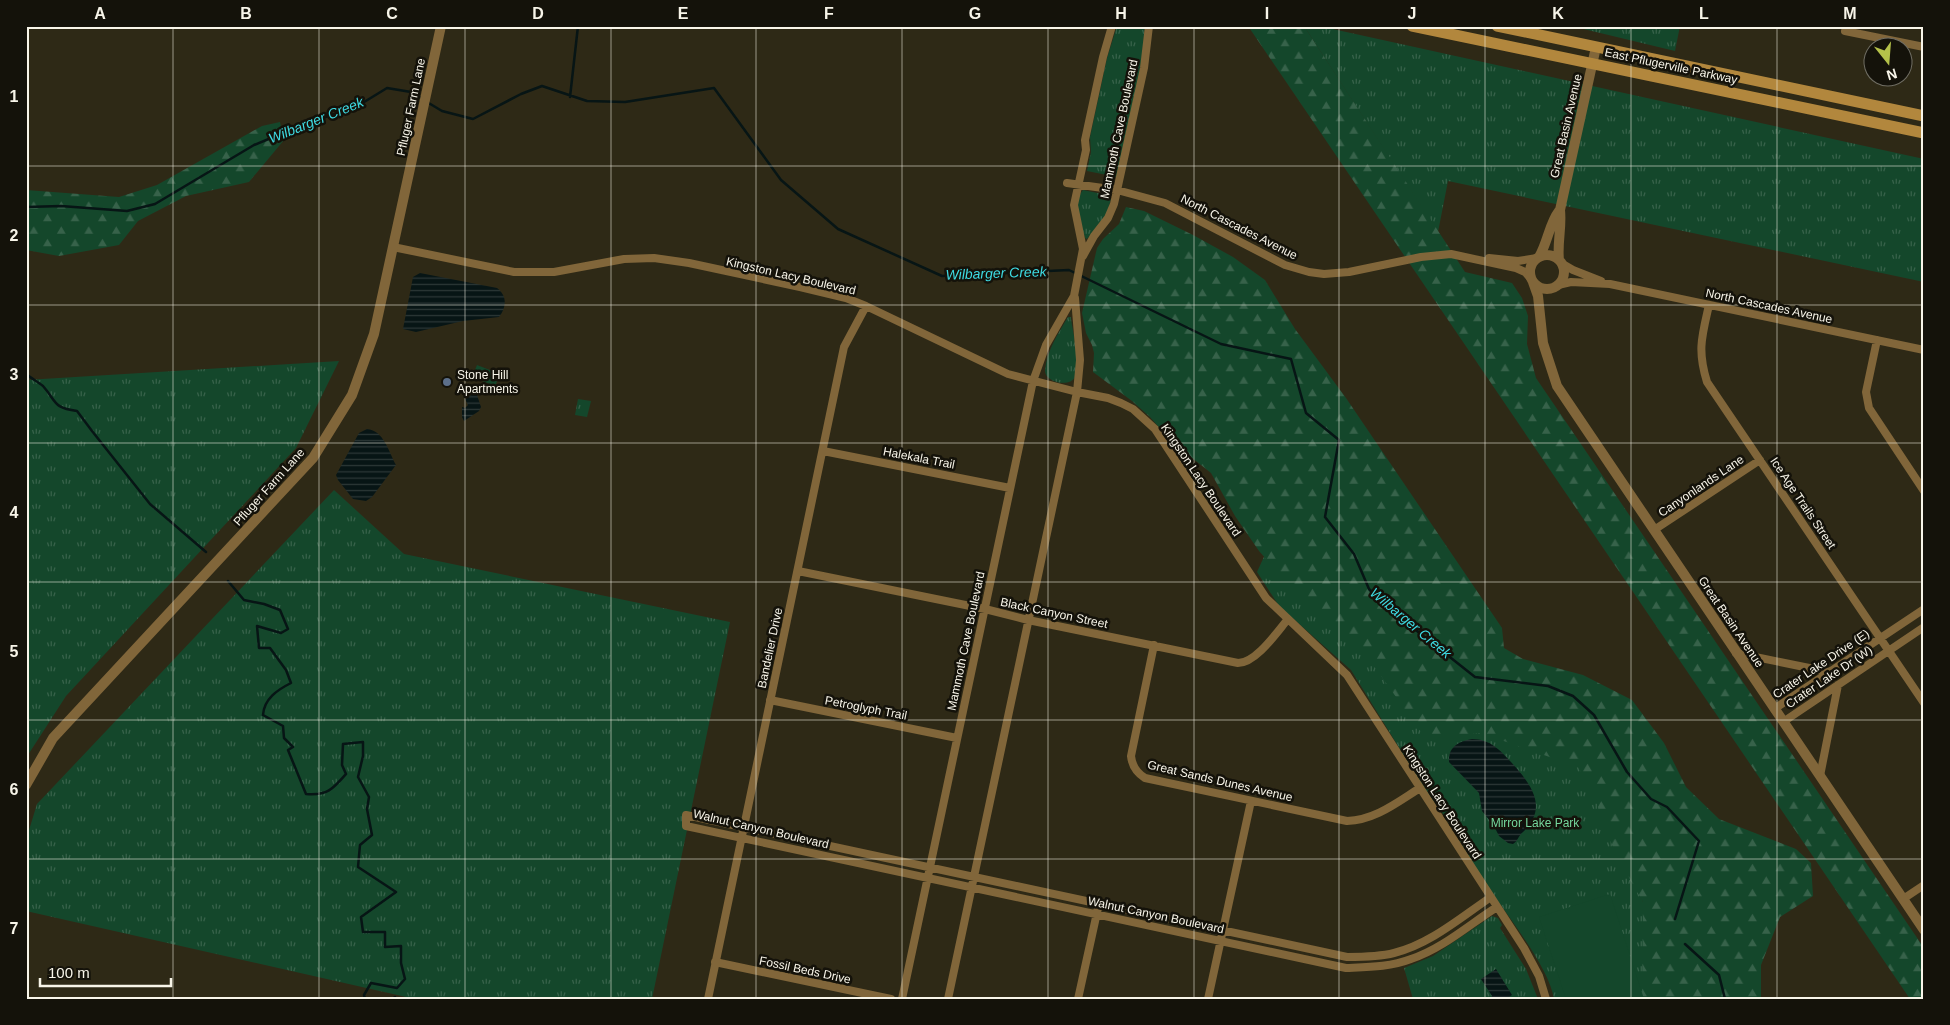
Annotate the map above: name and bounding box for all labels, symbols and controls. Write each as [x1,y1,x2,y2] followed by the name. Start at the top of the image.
[94,5,106,22] text: A
[240,5,252,22] text: B
[386,5,398,22] text: C
[532,5,544,22] text: D
[678,5,689,22] text: E
[824,5,834,22] text: F
[969,5,981,22] text: G
[1115,5,1127,22] text: H
[1265,5,1269,22] text: I
[1408,5,1416,22] text: J
[1552,5,1564,22] text: K
[1699,5,1709,22] text: L
[1843,5,1857,22] text: M
[1862,38,1912,88] north arrow
[1603,45,1739,87] street label: East Pflugerville Parkway
[394,57,428,157] street label: Pfluger Farm Lane
[1097,58,1141,200] street label: Mammoth Cave Boulevard
[1885,65,1899,84] text: N
[1547,72,1585,179] street label: Great Basin Avenue
[10,88,19,105] text: 1
[266,93,367,146] water label: Wilbarger Creek
[1178,191,1300,263] street label: North Cascades Avenue
[10,227,19,244] text: 2
[725,254,857,298] street label: Kingston Lacy Boulevard
[945,263,1048,283] water label: Wilbarger Creek
[1704,286,1834,326] street label: North Cascades Avenue
[10,366,19,383] text: 3
[457,368,518,396] place label: Stone Hill Apartments
[441,376,453,388] marker: Stone Hill Apartments
[1158,421,1244,539] street label: Kingston Lacy Boulevard
[882,444,956,472] street label: Halekala Trail
[231,445,308,529] street label: Pfluger Farm Lane
[1656,452,1747,520] street label: Canyonlands Lane
[1767,455,1839,552] street label: Ice Age Trails Street
[10,504,19,521] text: 4
[944,570,988,712] street label: Mammoth Cave Boulevard
[1695,574,1767,670] street label: Great Basin Avenue
[1367,584,1456,662] water label: Wilbarger Creek
[999,595,1110,631] street label: Black Canyon Street
[755,606,785,690] street label: Bandelier Drive
[1770,626,1872,702] street label: Crater Lake Drive (E)
[10,643,19,660] text: 5
[1783,643,1875,711] street label: Crater Lake Dr (W)
[824,693,908,723] street label: Petroglyph Trail
[1400,743,1484,861] street label: Kingston Lacy Boulevard
[1146,757,1294,805] street label: Great Sands Dunes Avenue
[10,781,19,798] text: 6
[692,807,830,851] street label: Walnut Canyon Boulevard
[1491,816,1580,830] park label: Mirror Lake Park
[1087,894,1225,936] street label: Walnut Canyon Boulevard
[10,920,19,937] text: 7
[758,953,852,987] street label: Fossil Beds Drive
[40,955,171,987] scale bar
[48,964,90,981] text: 100 m

